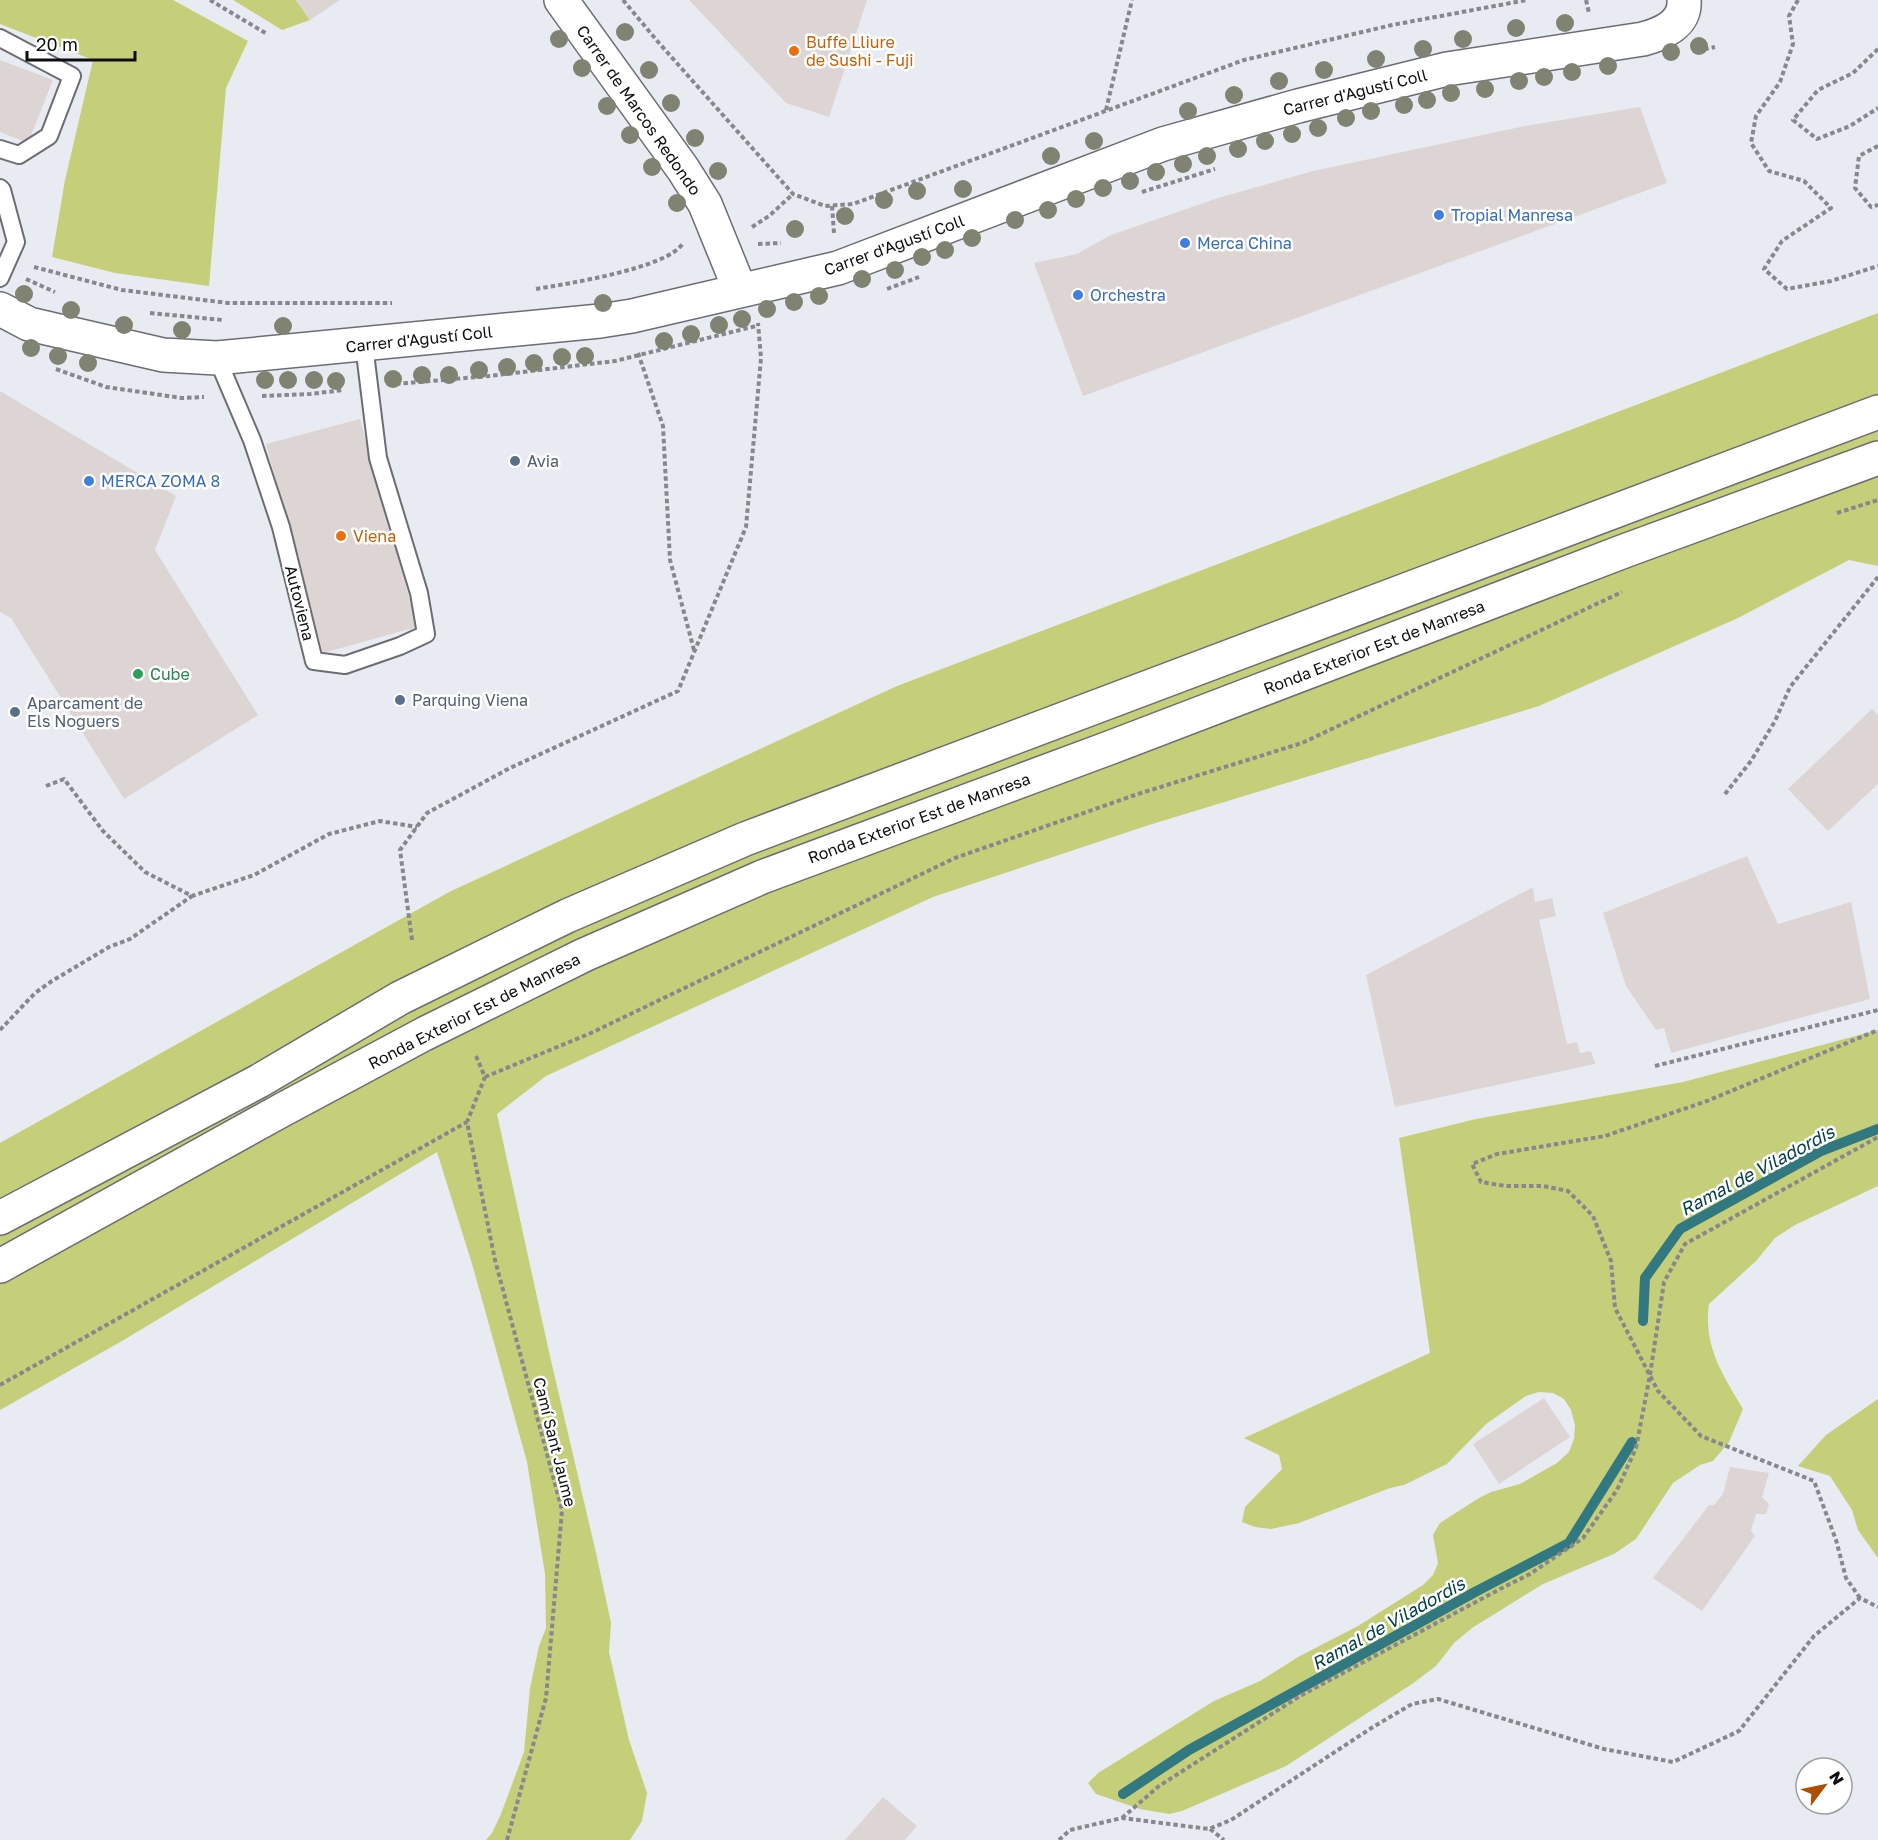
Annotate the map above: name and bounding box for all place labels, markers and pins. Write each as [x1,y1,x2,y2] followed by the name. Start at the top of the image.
[806,32,914,70] place label: Buffe Lliure de Sushi - Fuji
[787,44,801,58] marker: Buffe Lliure de Sushi - Fuji
[1451,205,1573,225] place label: Tropial Manresa
[1432,208,1446,222] marker: Tropial Manresa
[1197,233,1292,253] place label: Merca China
[1178,236,1192,250] marker: Merca China
[1090,285,1166,305] place label: Orchestra
[1071,288,1085,302] marker: Orchestra
[527,451,559,471] place label: Avia
[508,454,522,468] marker: Avia
[101,471,220,491] place label: MERCA ZOMA 8
[82,474,96,488] marker: MERCA ZOMA 8
[353,526,396,546] place label: Viena
[334,529,348,543] marker: Viena
[150,664,190,684] place label: Cube
[131,667,145,681] marker: Cube
[412,690,528,710] place label: Parquing Viena
[27,693,143,731] place label: Aparcament de Els Noguers
[393,693,407,707] marker: Parquing Viena
[8,705,22,719] marker: Aparcament de Els Noguers

